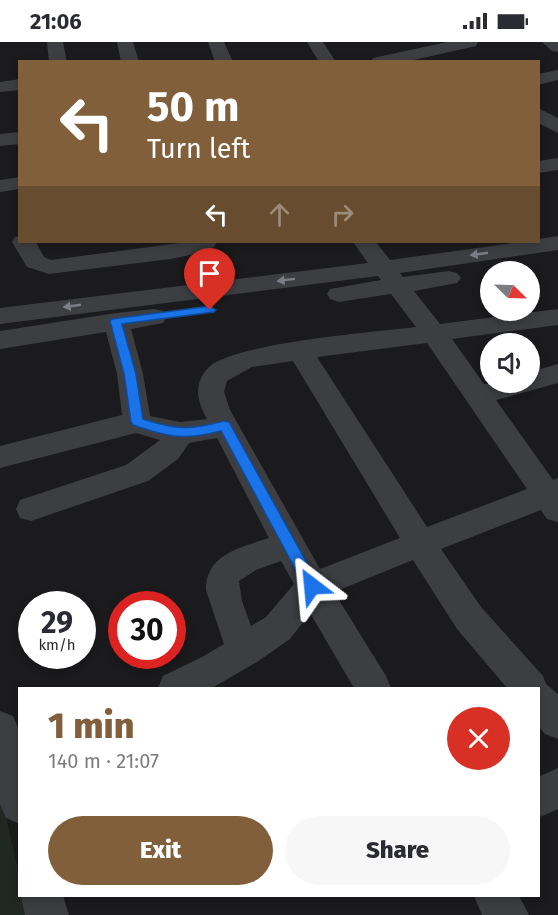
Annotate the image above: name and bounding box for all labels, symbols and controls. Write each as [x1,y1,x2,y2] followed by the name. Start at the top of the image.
[30,8,82,35] text: 21:06
[147,82,240,132] text: 50 m
[48,84,126,162] icon: left
[147,133,250,165] text: Turn left
[200,198,233,231] icon: left
[263,198,296,231] icon: ahead
[326,198,359,231] icon: right
[184,248,235,310] pin
[470,250,489,259] one-way arrow
[193,257,226,290] icon: arrive
[480,261,540,321] north arrow
[480,261,540,393] map controls
[276,276,295,285] one-way arrow
[62,302,81,311] one-way arrow
[480,333,540,393] button: sound
[280,554,344,618] position arrow
[108,591,186,669] speed limit sign: 30
[41,605,73,641] text: 29
[38,636,76,654] text: km/h
[48,704,134,748] text: 1 min
[447,707,510,770] button: close
[48,749,159,773] text: 140 m · 21:07
[48,816,273,885] button: Exit
[285,816,510,885] button: Share

